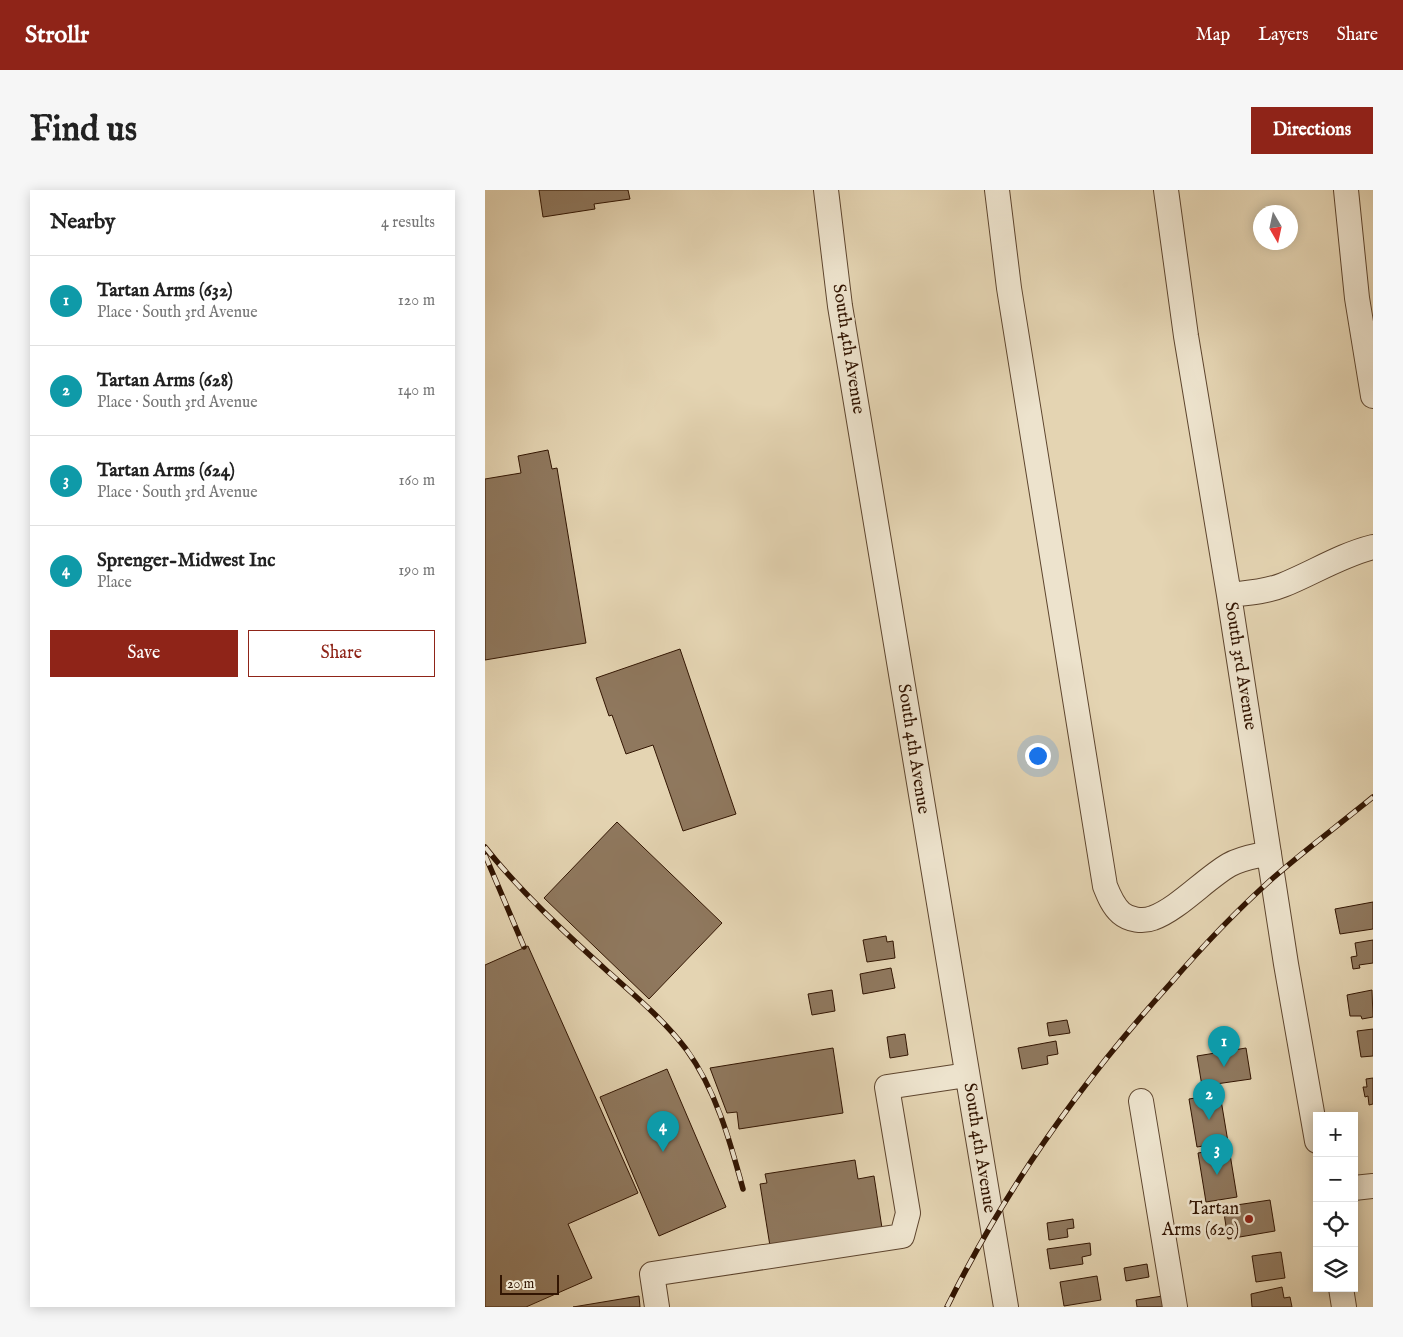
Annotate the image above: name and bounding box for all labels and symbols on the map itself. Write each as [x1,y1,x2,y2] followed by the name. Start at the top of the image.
[1253,205,1298,250] north arrow
[826,282,870,416] street label: South 4th Avenue
[1218,600,1262,732] street label: South 3rd Avenue
[891,682,935,816] street label: South 4th Avenue
[1025,743,1051,769] your location
[1208,1026,1240,1067] pin: 1
[1193,1079,1225,1120] pin: 2
[957,1081,1001,1215] street label: South 4th Avenue
[647,1111,679,1152] pin: 4
[1201,1134,1233,1175] pin: 3
[1161,1198,1239,1242] place label: Tartan Arms (620)
[1243,1213,1255,1225] marker: Tartan Arms (620)
[500,1272,559,1295] scale bar

